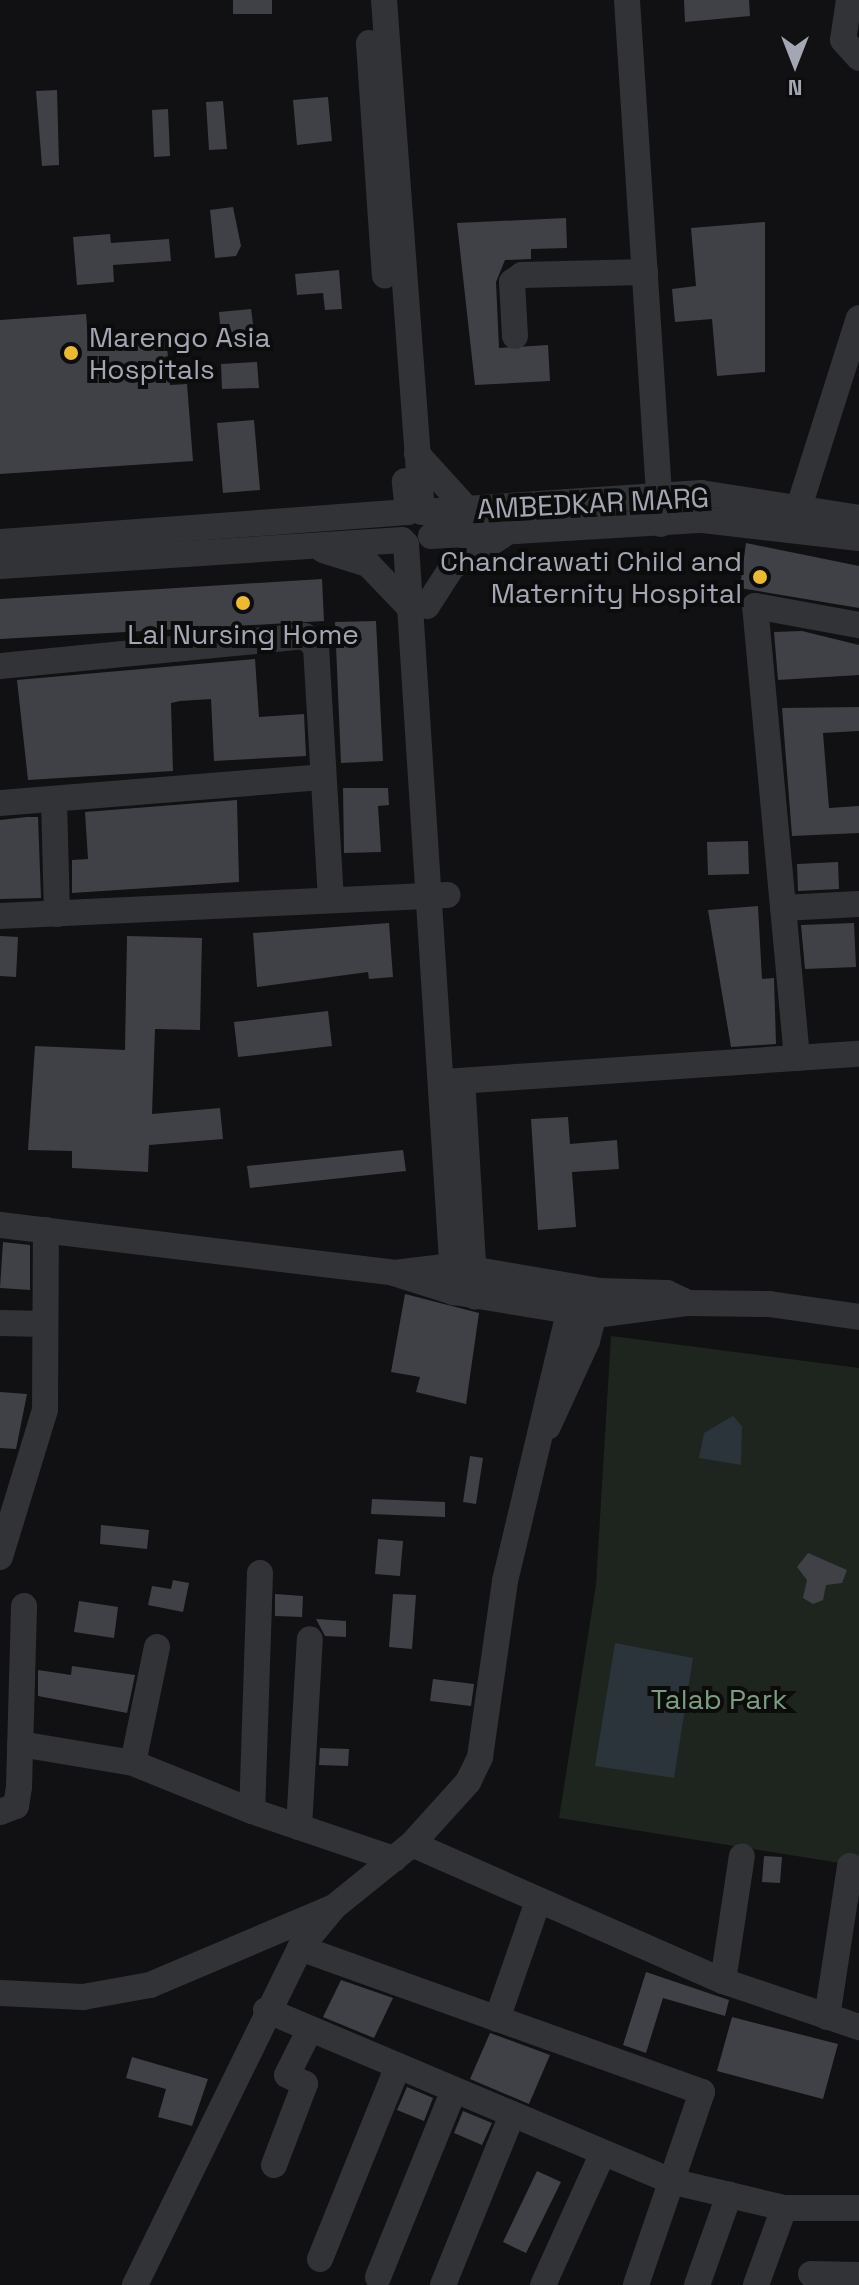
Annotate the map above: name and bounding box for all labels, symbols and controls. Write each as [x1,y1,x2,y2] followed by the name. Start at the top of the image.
[755,24,835,104] north arrow
[788,74,802,102] text: N
[89,320,271,386] place label: Marengo Asia Hospitals
[60,342,82,364] marker: Marengo Asia Hospitals
[476,480,710,526] street label: AMBEDKAR MARG
[440,544,742,610] place label: Chandrawati Child and Maternity Hospital
[749,566,771,588] marker: Chandrawati Child and Maternity Hospital
[232,592,254,614] marker: Lal Nursing Home
[127,617,359,651] place label: Lal Nursing Home
[651,1682,787,1716] park label: Talab Park

